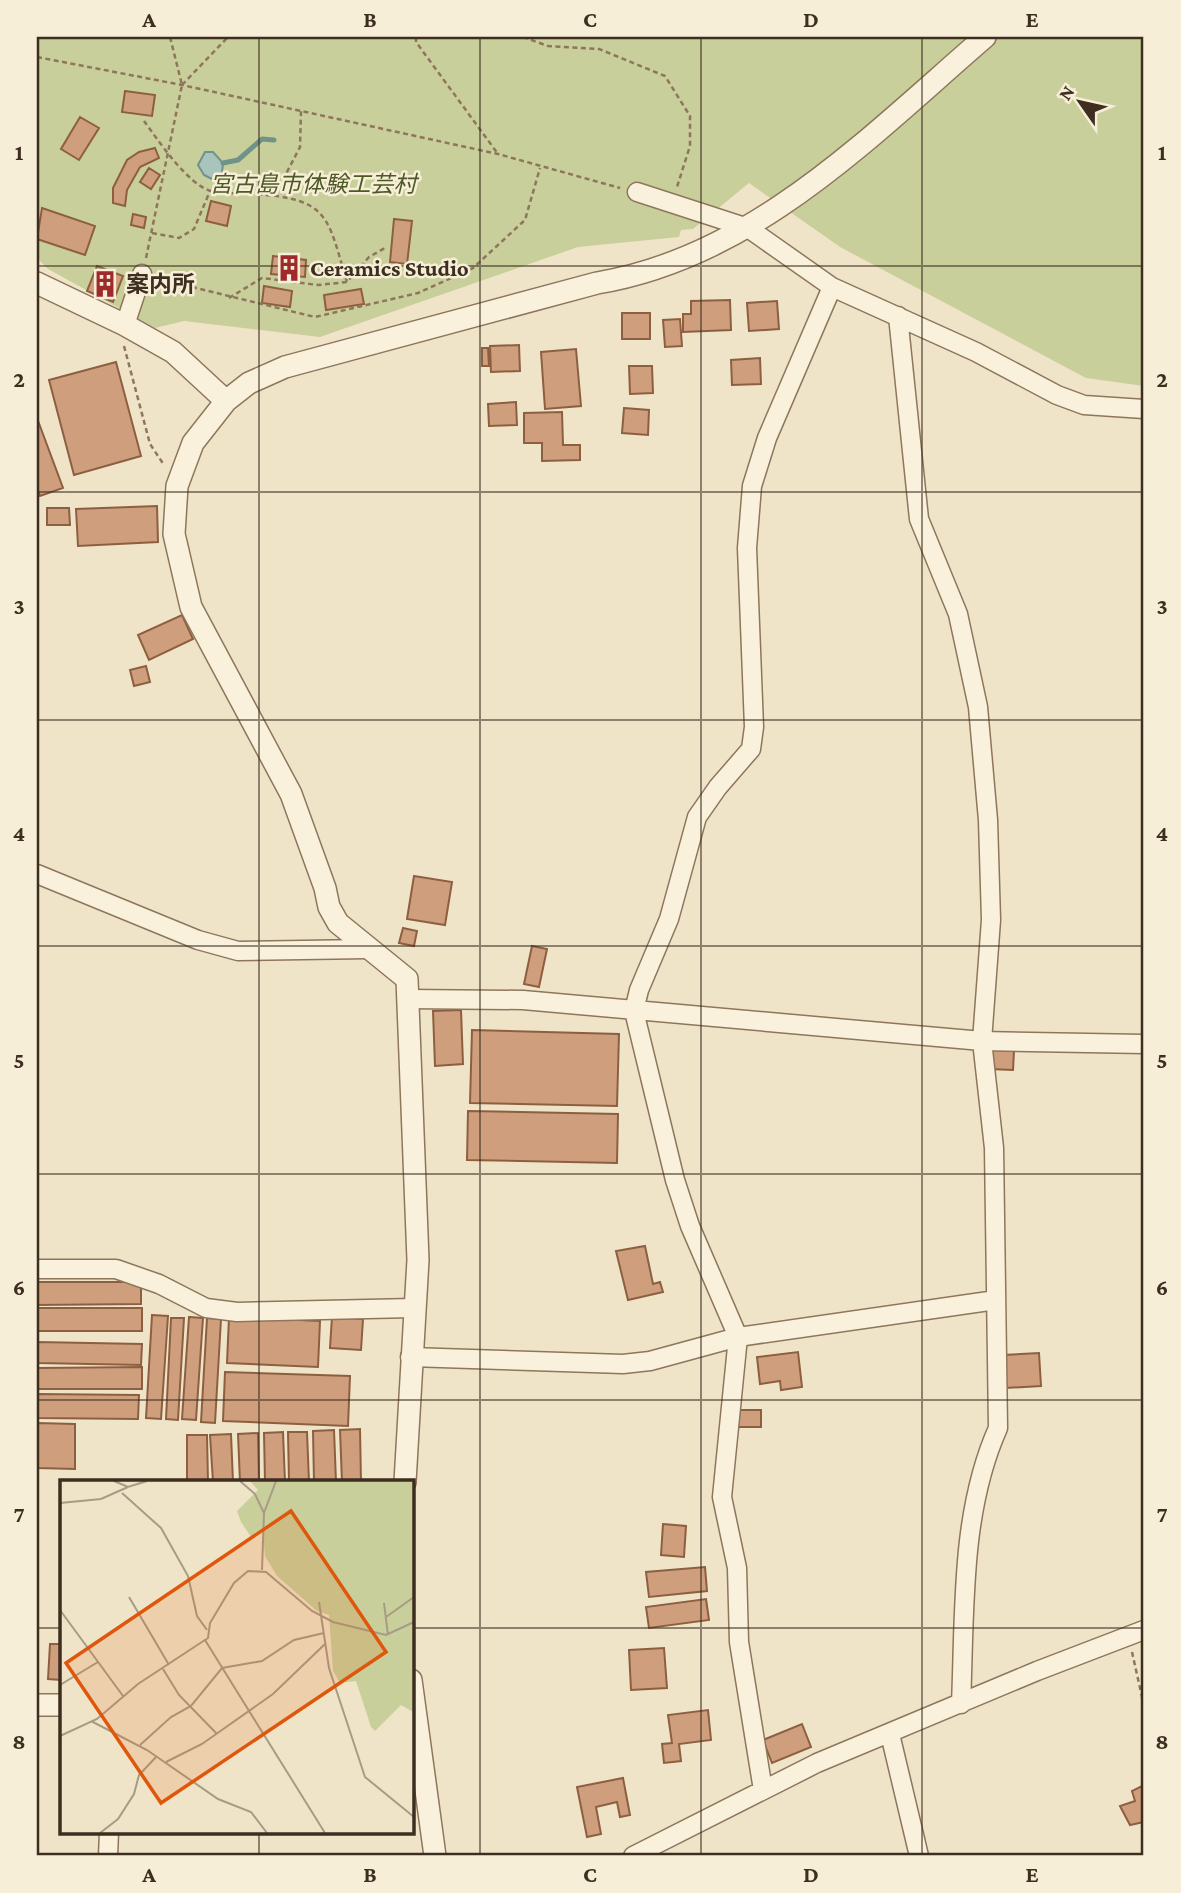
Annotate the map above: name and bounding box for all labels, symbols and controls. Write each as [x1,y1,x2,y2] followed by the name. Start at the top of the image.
[141,6,156,32] text: A
[363,6,377,32] text: B
[583,6,597,32] text: C
[803,6,819,32] text: D
[1025,6,1039,32] text: E
[1044,66,1114,136] north arrow
[1054,81,1079,104] text: N
[15,139,24,165] text: 1
[1158,139,1167,165] text: 1
[210,171,420,197] park label: 宮古島市体験工芸村
[274,253,304,283] building icon: Ceramics Studio
[310,255,469,281] place label: Ceramics Studio
[90,269,120,299] building icon: 案内所
[126,271,195,297] place label: 案内所
[13,366,25,392] text: 2
[1156,366,1168,392] text: 2
[13,593,25,619] text: 3
[1156,593,1168,619] text: 3
[13,820,25,846] text: 4
[1156,820,1168,846] text: 4
[13,1047,25,1073] text: 5
[1156,1047,1168,1073] text: 5
[13,1274,25,1300] text: 6
[1156,1274,1168,1300] text: 6
[60,1480,413,1834] inset map
[13,1501,25,1527] text: 7
[1156,1501,1168,1527] text: 7
[12,1728,26,1754] text: 8
[1155,1728,1169,1754] text: 8
[141,1861,156,1887] text: A
[363,1861,377,1887] text: B
[583,1861,597,1887] text: C
[803,1861,819,1887] text: D
[1025,1861,1039,1887] text: E

